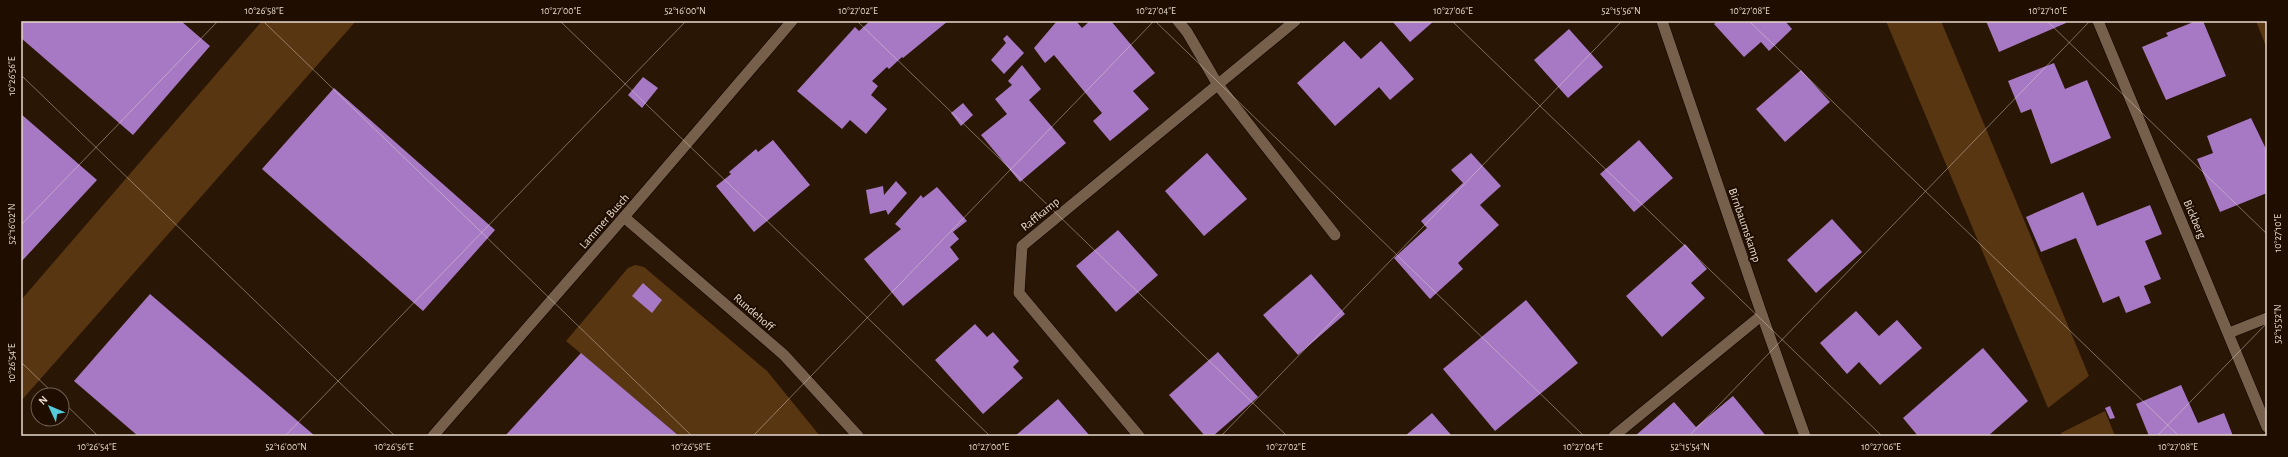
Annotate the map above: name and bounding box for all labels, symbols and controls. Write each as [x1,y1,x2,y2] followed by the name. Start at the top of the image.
[244,6,284,16] text: 10°26'58"E
[541,6,581,16] text: 10°27'00"E
[664,6,706,16] text: 52°16'00"N
[838,6,878,16] text: 10°27'02"E
[1136,6,1176,16] text: 10°27'04"E
[1433,6,1473,16] text: 10°27'06"E
[1601,6,1641,16] text: 52°15'56"N
[1730,6,1770,16] text: 10°27'08"E
[2029,6,2067,16] text: 10°27'10"E
[7,56,17,96] text: 10°26'56"E
[1727,186,1763,264] street label: Birnbaumskamp
[577,191,631,251] street label: Lammer Busch
[1018,195,1062,233] street label: Raffkamp
[2181,198,2209,240] street label: Bickberg
[7,204,17,244] text: 52°16'02"N
[2273,214,2283,252] text: 10°27'10"E
[731,291,778,334] street label: Rundehoff
[2273,304,2283,344] text: 52°15'52"N
[7,343,17,383] text: 10°26'54"E
[30,387,70,427] north arrow
[37,394,50,407] text: N
[77,442,117,452] text: 10°26'54"E
[265,442,307,452] text: 52°16'00"N
[374,442,414,452] text: 10°26'56"E
[671,442,711,452] text: 10°26'58"E
[969,442,1009,452] text: 10°27'00"E
[1266,442,1306,452] text: 10°27'02"E
[1563,442,1603,452] text: 10°27'04"E
[1670,442,1710,452] text: 52°15'54"N
[1861,442,1901,452] text: 10°27'06"E
[2158,442,2198,452] text: 10°27'08"E

